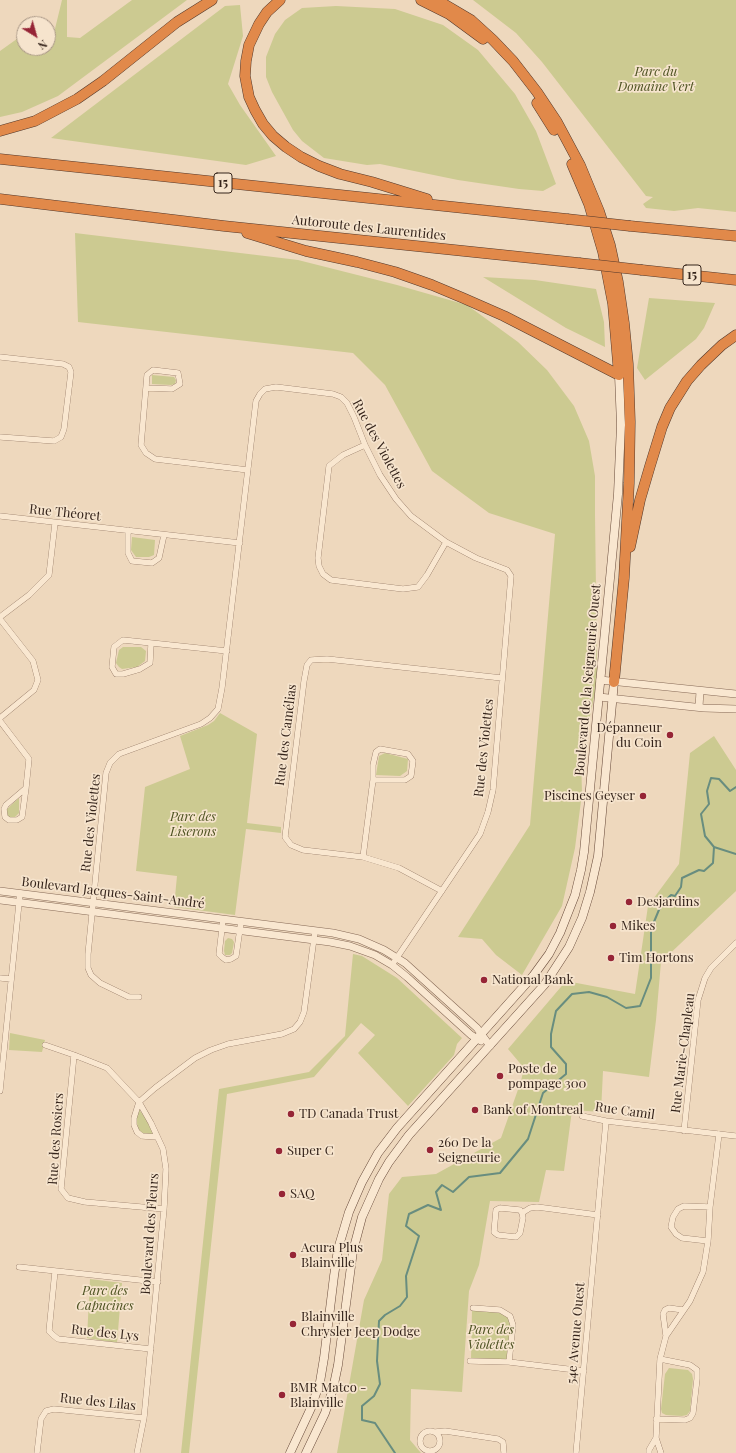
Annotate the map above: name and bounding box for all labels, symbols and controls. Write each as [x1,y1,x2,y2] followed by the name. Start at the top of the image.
[16,16,56,56] north arrow
[35,37,51,54] text: N
[618,64,694,95] park label: Parc du Domaine Vert
[214,173,232,193] road number: 15
[291,212,447,244] street label: Autoroute des Laurentides
[683,265,701,285] road number: 15
[349,397,409,491] street label: Rue des Violettes
[28,501,102,525] street label: Rue Théoret
[572,583,604,777] street label: Boulevard de la Seigneurie Ouest
[272,683,300,787] street label: Rue des Camélias
[471,698,497,798] street label: Rue des Violettes
[597,720,662,751] place label: Dépanneur du Coin
[665,730,675,740] marker: Dépanneur du Coin
[78,773,104,873] street label: Rue des Violettes
[544,788,635,804] place label: Piscines Geyser
[638,791,648,801] marker: Piscines Geyser
[170,809,216,840] park label: Parc des Liserons
[21,874,205,912] street label: Boulevard Jacques-Saint-André
[637,894,699,910] place label: Desjardins
[624,897,634,907] marker: Desjardins
[621,918,655,934] place label: Mikes
[608,921,618,931] marker: Mikes
[619,950,693,966] place label: Tim Hortons
[606,953,616,963] marker: Tim Hortons
[492,972,574,988] place label: National Bank
[479,975,489,985] marker: National Bank
[668,992,698,1114] street label: Rue Marie-Chapleau
[508,1061,586,1092] place label: Poste de pompage 300
[495,1071,505,1081] marker: Poste de pompage 300
[45,1092,67,1186] street label: Rue des Rosiers
[594,1099,656,1123] street label: Rue Camil
[483,1102,583,1118] place label: Bank of Montreal
[470,1105,480,1115] marker: Bank of Montreal
[299,1106,398,1122] place label: TD Canada Trust
[286,1109,296,1119] marker: TD Canada Trust
[438,1135,500,1166] place label: 260 De la Seigneurie
[287,1143,334,1159] place label: Super C
[425,1145,435,1155] marker: 260 De la Seigneurie
[274,1146,284,1156] marker: Super C
[138,1173,162,1295] street label: Boulevard des Fleurs
[290,1186,315,1202] place label: SAQ
[277,1189,287,1199] marker: SAQ
[301,1240,363,1271] place label: Acura Plus Blainville
[288,1250,298,1260] marker: Acura Plus Blainville
[564,1282,588,1384] street label: 54e Avenue Ouest
[76,1283,134,1314] park label: Parc des Capucines
[301,1309,420,1340] place label: Blainville Chrysler Jeep Dodge
[288,1319,298,1329] marker: Blainville Chrysler Jeep Dodge
[70,1322,140,1344] street label: Rue des Lys
[468,1322,514,1353] park label: Parc des Violettes
[290,1380,366,1411] place label: BMR Matco - Blainville
[59,1390,137,1414] street label: Rue des Lilas
[277,1390,287,1400] marker: BMR Matco - Blainville

